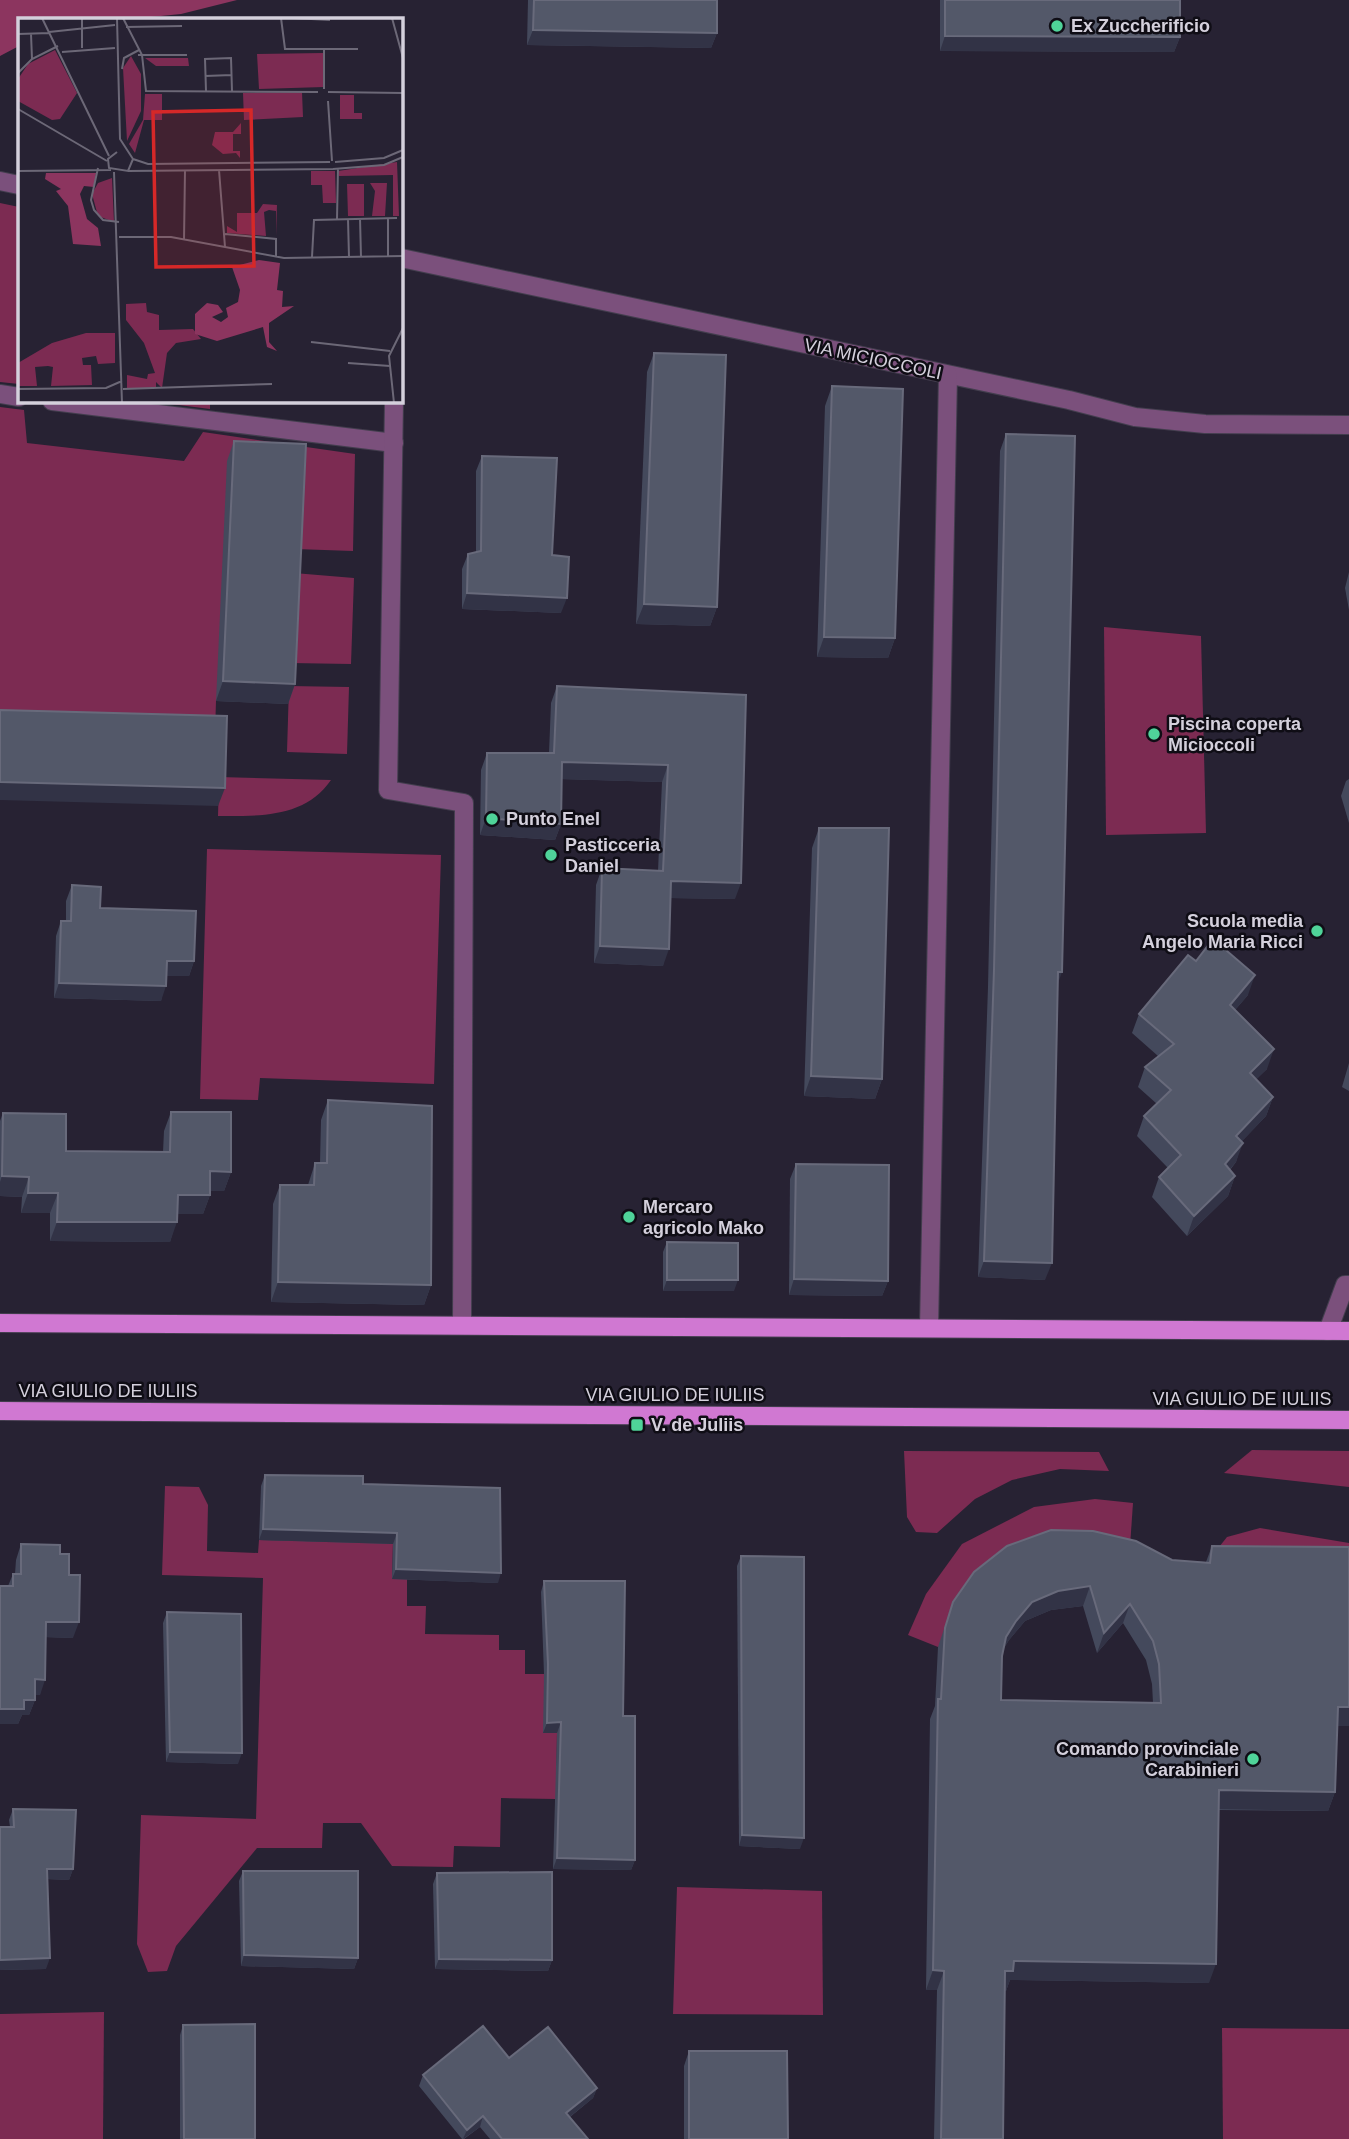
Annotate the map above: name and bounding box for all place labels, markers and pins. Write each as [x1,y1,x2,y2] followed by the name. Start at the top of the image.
[1071,16,1210,36] place label: Ex Zuccherificio
[1049,18,1065,34] marker: Ex Zuccherificio
[1168,714,1302,755] place label: Piscina coperta Micioccoli
[1146,726,1162,742] marker: Piscina coperta Micioccoli
[506,809,600,829] place label: Punto Enel
[484,811,500,827] marker: Punto Enel
[565,835,661,876] place label: Pasticceria Daniel
[543,847,559,863] marker: Pasticceria Daniel
[1142,911,1304,952] place label: Scuola media Angelo Maria Ricci
[1309,923,1325,939] marker: Scuola media Angelo Maria Ricci
[643,1197,764,1238] place label: Mercaro agricolo Mako
[621,1209,637,1225] marker: Mercaro agricolo Mako
[651,1415,743,1435] place label: V. de Juliis
[629,1417,645,1433] marker: V. de Juliis
[1056,1739,1239,1780] place label: Comando provinciale Carabinieri
[1245,1751,1261,1767] marker: Comando provinciale Carabinieri

